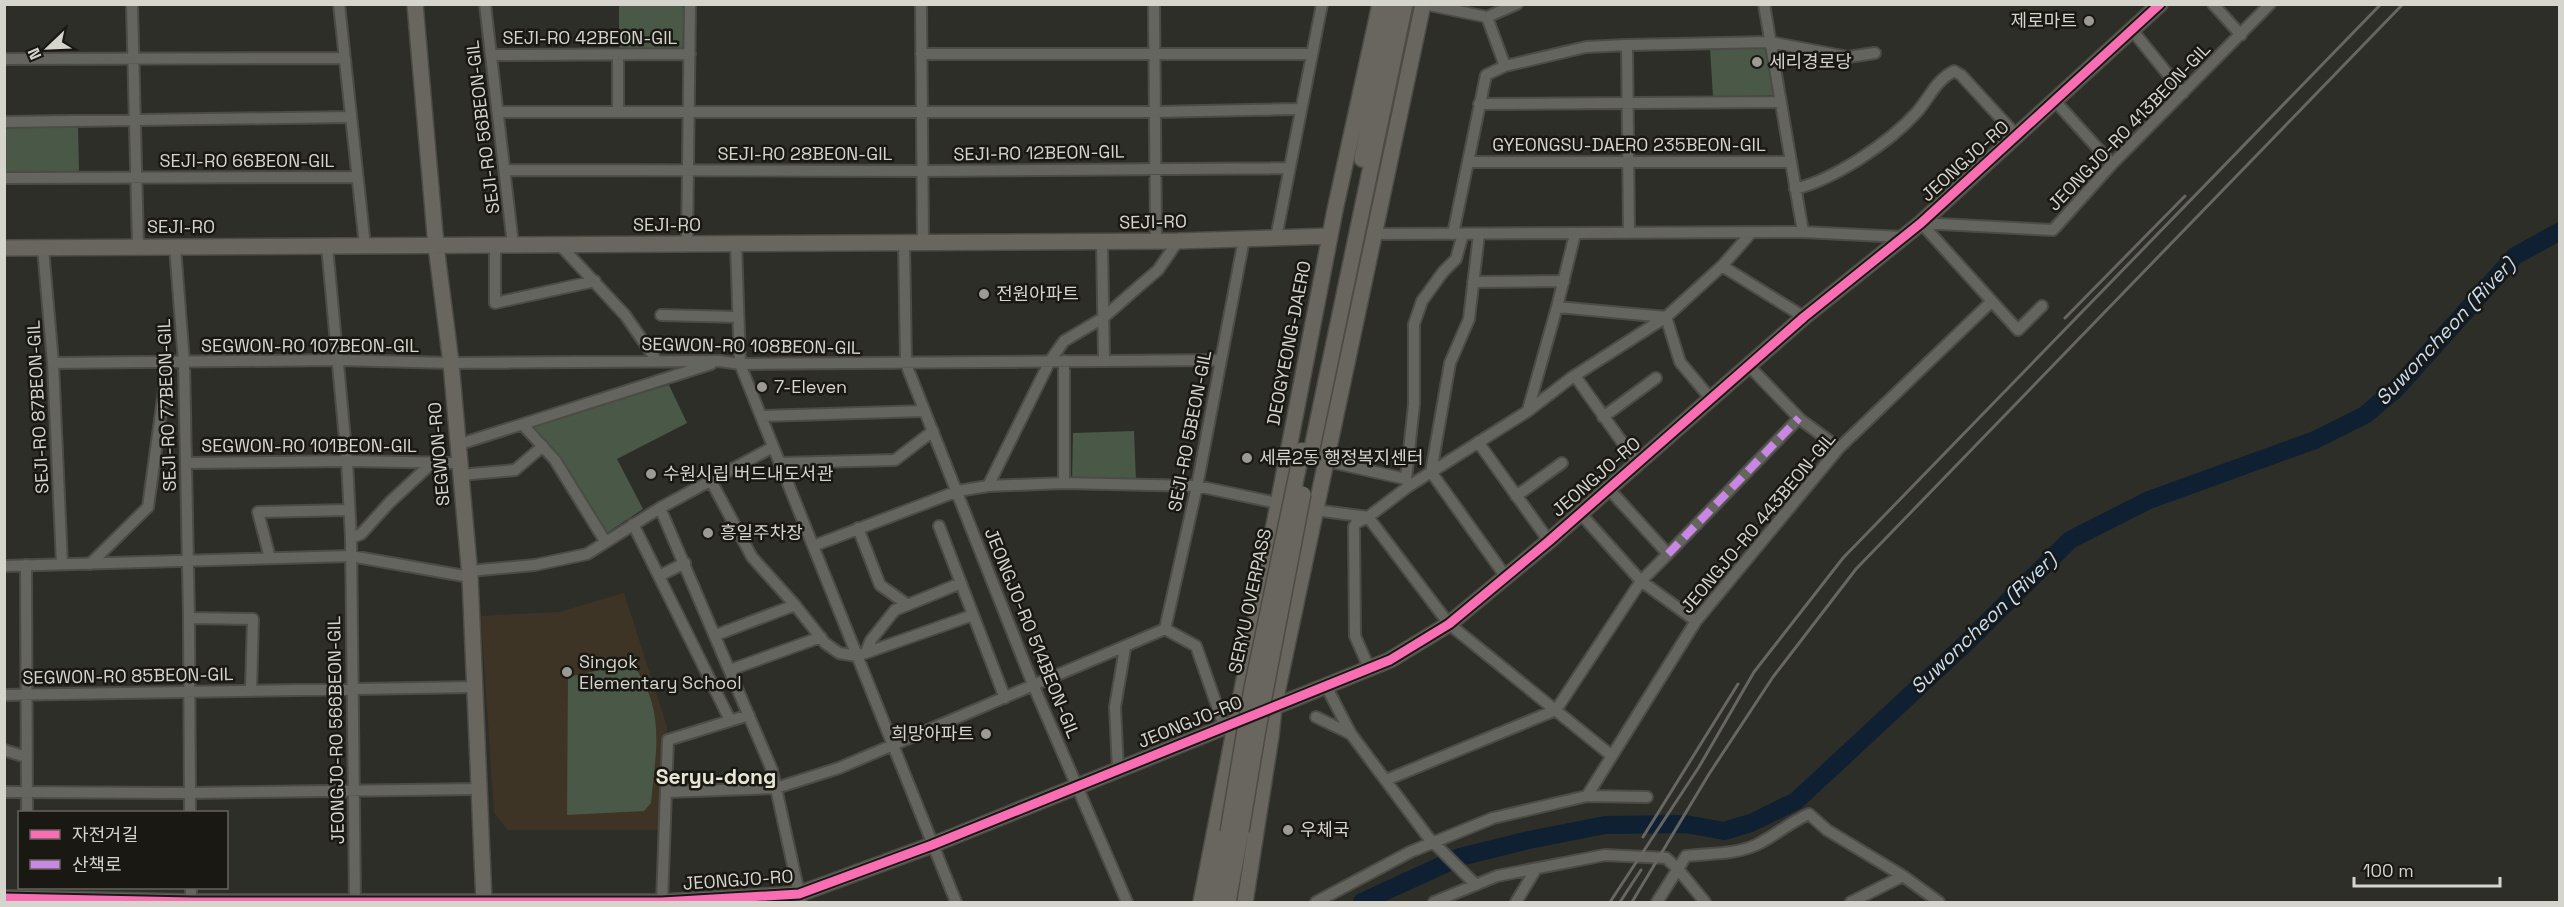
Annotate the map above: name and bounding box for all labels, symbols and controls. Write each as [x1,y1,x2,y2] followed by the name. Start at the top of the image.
[2011,9,2077,32] place label: 제로마트
[2082,14,2096,28] marker: 제로마트
[18,18,78,78] north arrow
[503,26,678,49] street label: SEJI-RO 42BEON-GIL
[2042,38,2215,216] street label: JEONGJO-RO 413BEON-GIL
[460,39,505,215] street label: SEJI-RO 56BEON-GIL
[23,45,46,63] text: N
[1769,50,1852,73] place label: 세리경로당
[1750,55,1764,69] marker: 세리경로당
[1916,115,2014,206] street label: JEONGJO-RO
[1492,133,1766,156] street label: GYEONGSU-DAERO 235BEON-GIL
[953,140,1125,165] street label: SEJI-RO 12BEON-GIL
[718,142,893,165] street label: SEJI-RO 28BEON-GIL
[160,149,335,172] street label: SEJI-RO 66BEON-GIL
[1119,209,1187,234] street label: SEJI-RO
[633,213,701,236] street label: SEJI-RO
[147,215,215,238] street label: SEJI-RO
[2370,250,2521,410] water label: Suwoncheon (River)
[1261,259,1316,427] street label: DEOGYEONG-DAERO
[996,282,1079,305] place label: 전원아파트
[977,287,991,301] marker: 전원아파트
[152,318,181,492] street label: SEJI-RO 77BEON-GIL
[21,319,54,494] street label: SEJI-RO 87BEON-GIL
[641,332,861,359] street label: SEGWON-RO 108BEON-GIL
[201,334,419,357] street label: SEGWON-RO 107BEON-GIL
[1163,348,1216,513] street label: SEJI-RO 5BEON-GIL
[774,375,847,398] place label: 7-Eleven
[755,380,769,394] marker: 7-Eleven
[423,401,454,507] street label: SEGWON-RO
[1675,427,1840,618] street label: JEONGJO-RO 443BEON-GIL
[1546,432,1645,522] street label: JEONGJO-RO
[201,434,417,457] street label: SEGWON-RO 101BEON-GIL
[1259,446,1424,469] place label: 세류2동 행정복지센터
[1240,451,1254,465] marker: 세류2동 행정복지센터
[663,462,834,485] place label: 수원시립 버드내도서관
[644,467,658,481] marker: 수원시립 버드내도서관
[720,521,803,544] place label: 흥일주차장
[980,524,1085,742] street label: JEONGJO-RO 514BEON-GIL
[701,526,715,540] marker: 흥일주차장
[1223,526,1276,675] street label: SERYU OVERPASS
[1904,546,2063,699] water label: Suwoncheon (River)
[322,615,349,844] street label: JEONGJO-RO 566BEON-GIL
[579,650,742,694] place label: Singok Elementary School
[22,662,234,689] street label: SEGWON-RO 85BEON-GIL
[560,665,574,679] marker: Singok Elementary School
[1134,690,1245,753] street label: JEONGJO-RO
[891,722,974,745] place label: 희망아파트
[979,727,993,741] marker: 희망아파트
[656,763,776,790] district label: Seryu-dong
[18,811,228,889] legend
[1300,818,1350,841] place label: 우체국
[72,823,138,846] text: 자전거길
[1281,823,1295,837] marker: 우체국
[2354,850,2500,888] scale bar
[72,853,122,876] text: 산책로
[2363,859,2414,882] text: 100 m
[682,864,794,895] street label: JEONGJO-RO

